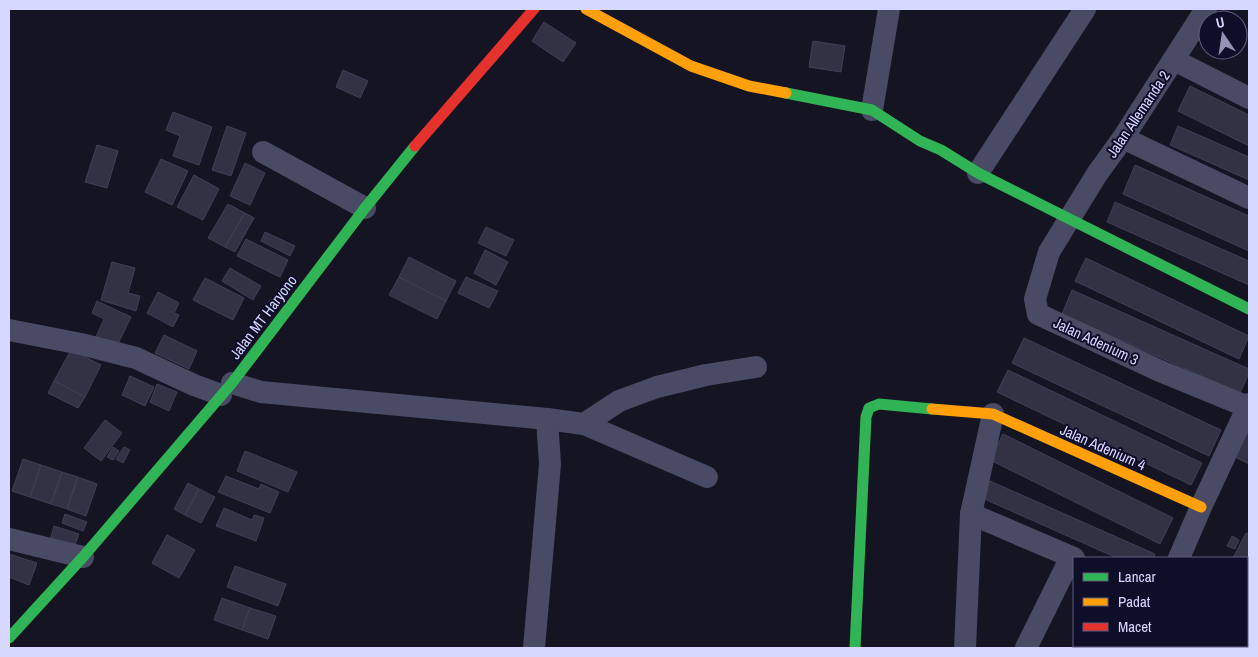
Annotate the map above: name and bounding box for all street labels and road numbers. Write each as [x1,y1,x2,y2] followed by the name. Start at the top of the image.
[1101,66,1175,162] street label: Jalan Allemanda 2
[224,271,302,363] street label: Jalan MT Haryono
[1050,312,1142,370] street label: Jalan Adenium 3
[1057,419,1149,475] street label: Jalan Adenium 4

